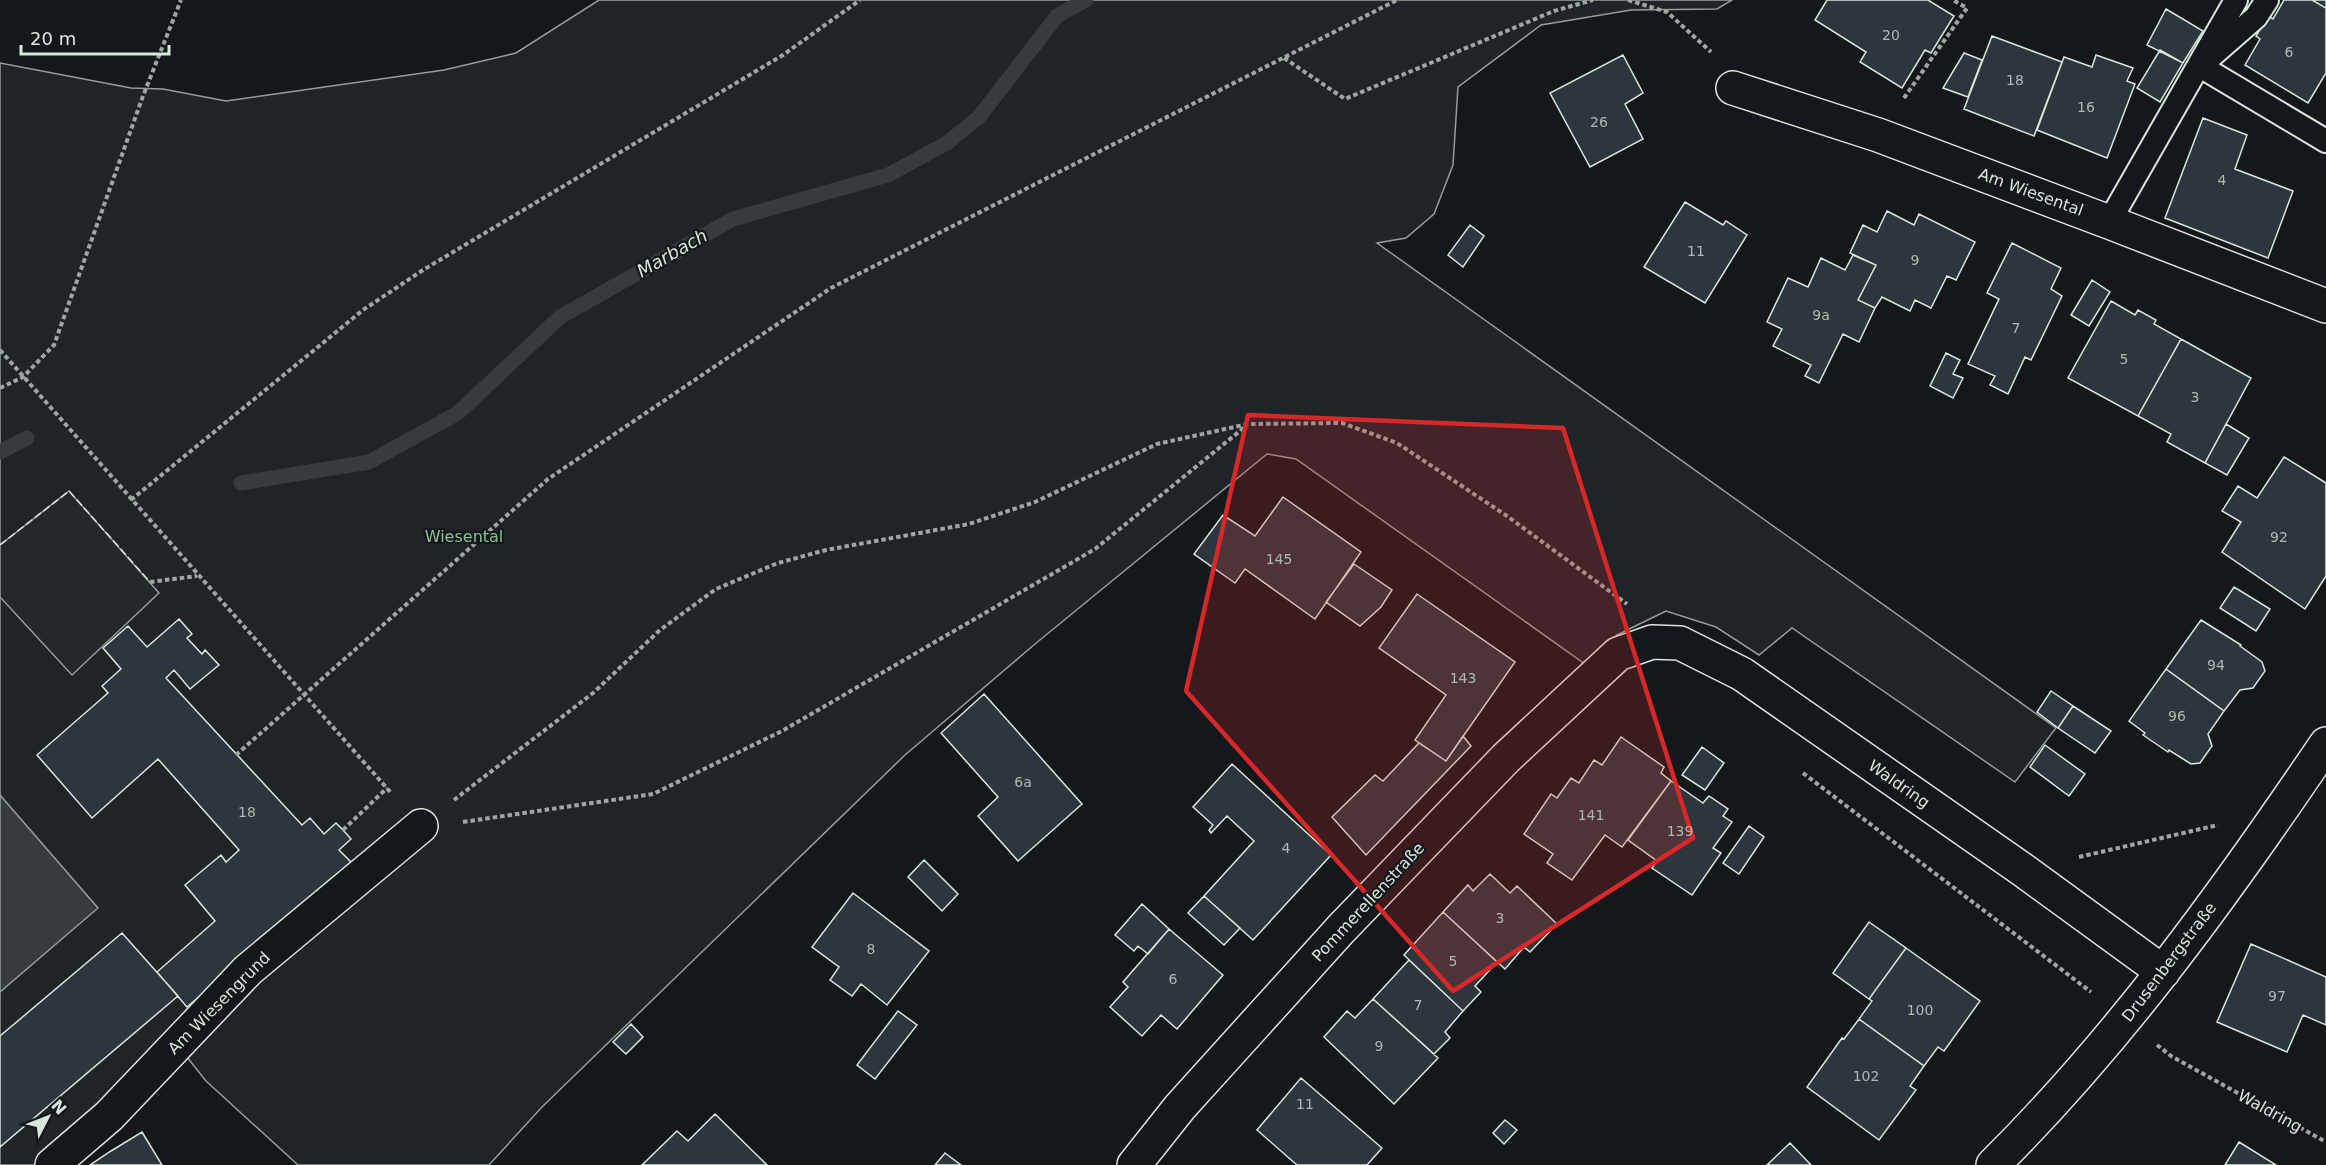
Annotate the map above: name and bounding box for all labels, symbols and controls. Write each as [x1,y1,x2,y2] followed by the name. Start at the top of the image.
[21,18,170,56] scale bar
[1882,27,1900,43] house number: 20
[30,28,76,49] text: 20 m
[2285,44,2294,60] house number: 6
[2006,72,2024,88] house number: 18
[2077,99,2095,115] house number: 16
[1590,114,1608,130] house number: 26
[1976,164,2086,220] street label: Am Wiesental
[2218,172,2227,188] house number: 4
[633,224,711,282] water label: Marbach
[1687,243,1705,259] house number: 11
[1911,252,1919,268] house number: 9
[1812,307,1830,323] house number: 9a
[2012,320,2020,336] house number: 7
[2120,351,2128,367] house number: 5
[2191,389,2199,405] house number: 3
[425,527,503,546] park label: Wiesental
[2270,529,2288,545] house number: 92
[1266,551,1292,567] house number: 145
[2207,657,2225,673] house number: 94
[1450,670,1476,686] house number: 143
[2168,708,2186,724] house number: 96
[1865,756,1933,812] street label: Waldring
[1014,774,1032,790] house number: 6a
[238,804,256,820] house number: 18
[1578,807,1604,823] house number: 141
[1667,823,1693,839] house number: 139
[1308,839,1428,965] street label: Pommerellenstraße
[1282,840,1291,856] house number: 4
[2118,898,2220,1026] street label: Drusenbergstraße
[1496,910,1504,926] house number: 3
[867,941,875,957] house number: 8
[164,948,274,1058] street label: Am Wiesengrund
[1449,953,1457,969] house number: 5
[1169,971,1178,987] house number: 6
[2268,988,2286,1004] house number: 97
[1414,997,1422,1013] house number: 7
[1907,1002,1933,1018] house number: 100
[1375,1038,1383,1054] house number: 9
[1853,1068,1879,1084] house number: 102
[2235,1086,2305,1136] street label: Waldring
[18,1087,78,1147] north arrow
[47,1096,70,1119] text: N
[1296,1096,1314,1112] house number: 11

